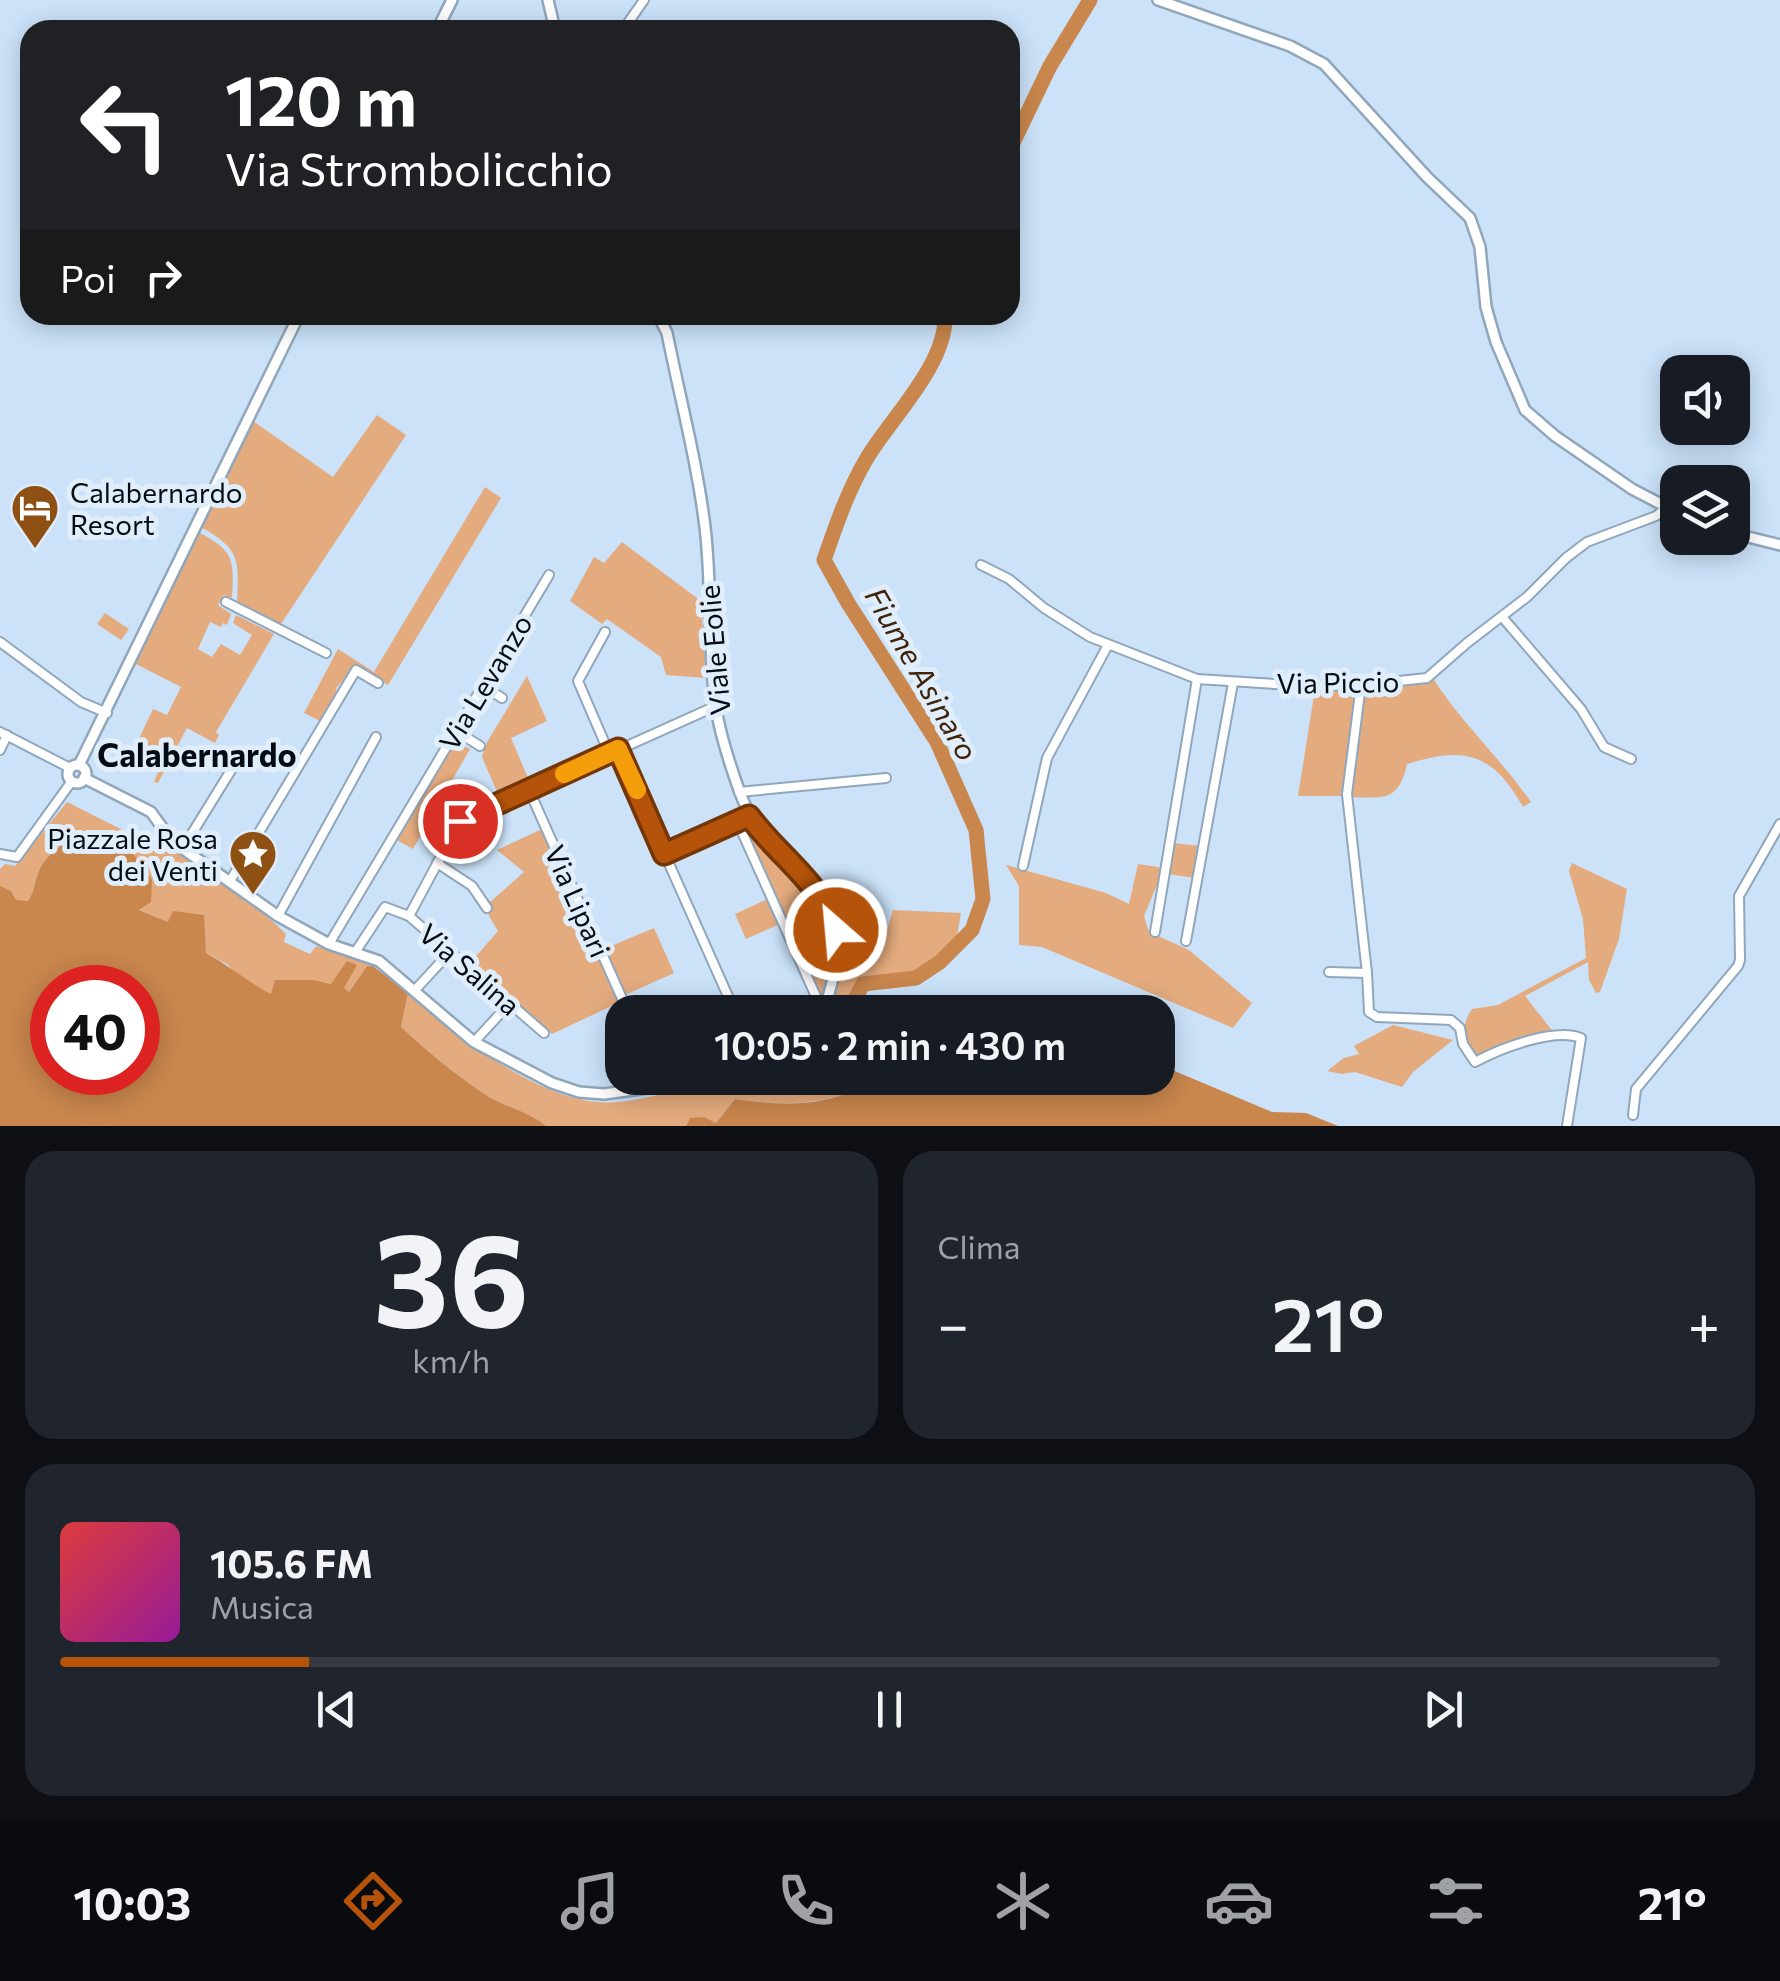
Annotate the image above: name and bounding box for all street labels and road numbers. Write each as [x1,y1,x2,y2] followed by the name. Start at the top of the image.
[691,583,737,717] street label: Viale Eolie
[431,608,539,756] street label: Via Levanzo
[1276,664,1400,700] street label: Via Piccio
[538,840,618,962] street label: Via Lipari
[413,916,527,1022] street label: Via Salina

